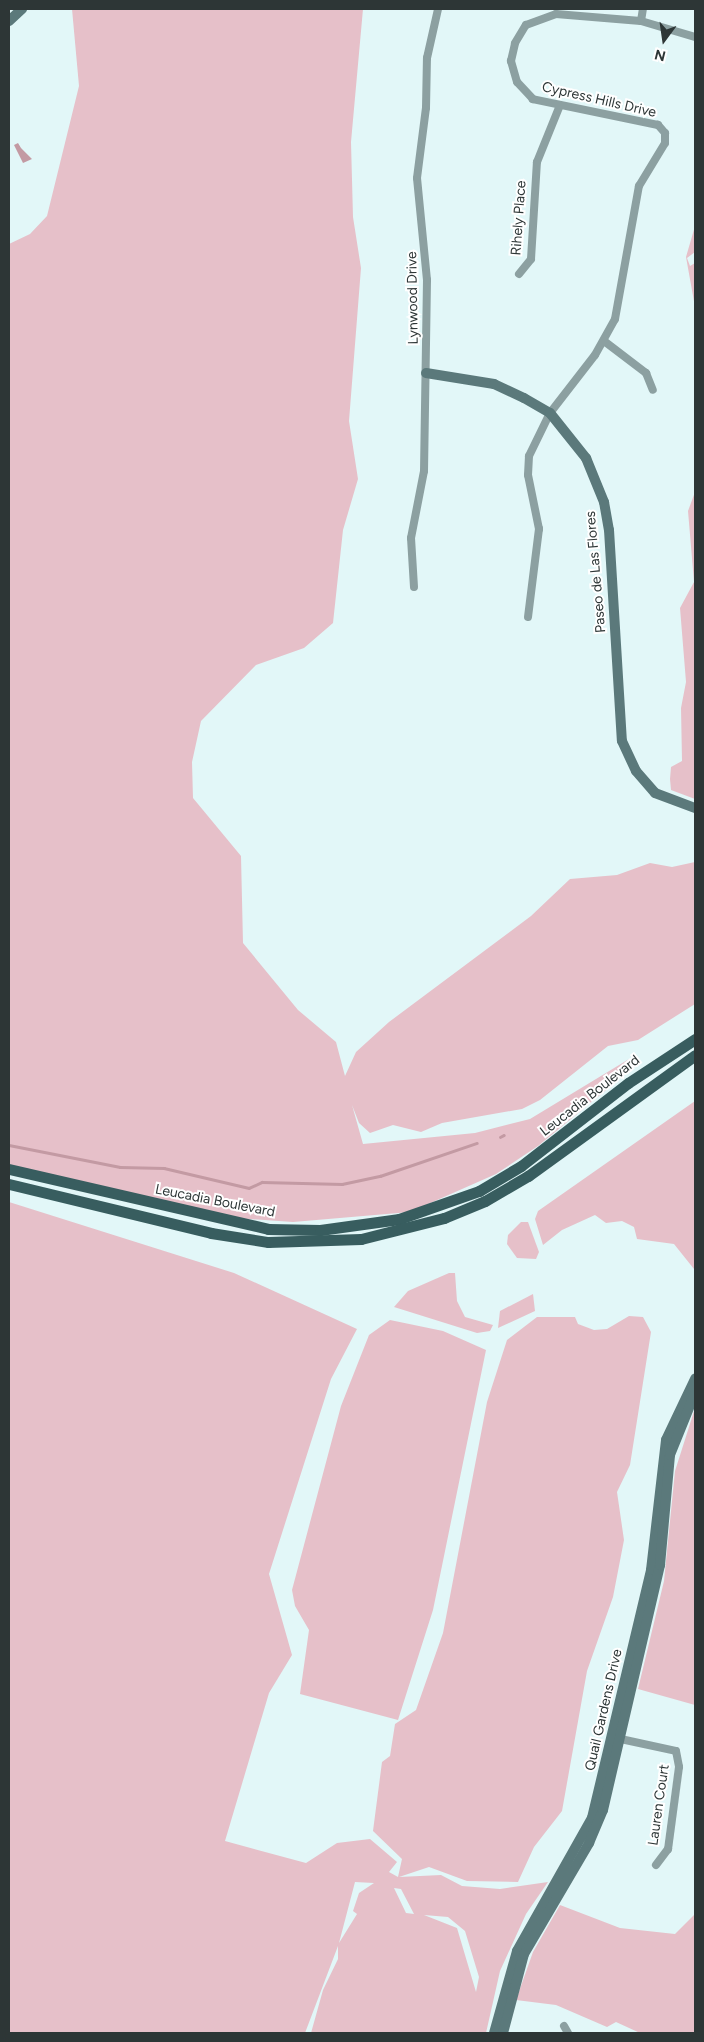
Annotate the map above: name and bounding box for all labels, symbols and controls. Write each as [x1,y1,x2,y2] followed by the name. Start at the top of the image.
[639,15,689,65] north arrow
[653,45,668,65] text: N
[540,79,658,121] street label: Cypress Hills Drive
[508,180,530,256] street label: Rihely Place
[404,251,422,345] street label: Lynwood Drive
[582,510,610,634] street label: Paseo de Las Flores
[537,1052,643,1140] street label: Leucadia Boulevard
[154,1181,276,1221] street label: Leucadia Boulevard
[582,1648,626,1772] street label: Quail Gardens Drive
[645,1763,673,1847] street label: Lauren Court

